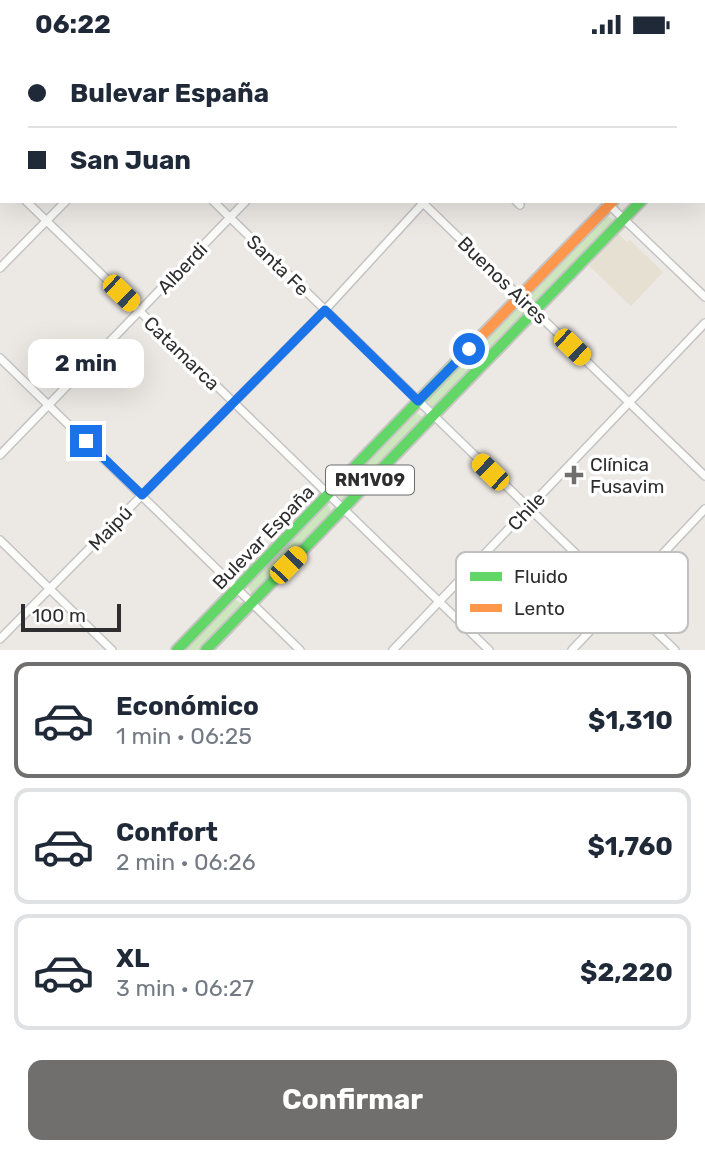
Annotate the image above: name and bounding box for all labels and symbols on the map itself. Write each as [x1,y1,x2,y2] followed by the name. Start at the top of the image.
[242,230,314,301] street label: Santa Fe
[453,232,552,329] street label: Buenos Aires
[152,238,212,299] street label: Alberdi
[99,271,144,315] car
[139,312,224,395] street label: Catamarca
[550,325,595,369] car
[453,333,485,365] route start
[28,339,144,389] callout: 2 min
[70,425,102,457] route end
[468,450,513,494] car
[590,453,664,498] place label: Clínica Fusavim
[326,465,414,495] road number: RN1V09
[564,465,584,485] marker: Clínica Fusavim
[208,480,319,594] street label: Bulevar España
[503,487,550,535] street label: Chile
[84,501,137,555] street label: Maipú
[266,543,311,587] car
[456,552,688,633] legend
[514,565,568,588] text: Fluido
[514,597,565,620] text: Lento
[21,601,121,633] scale bar

